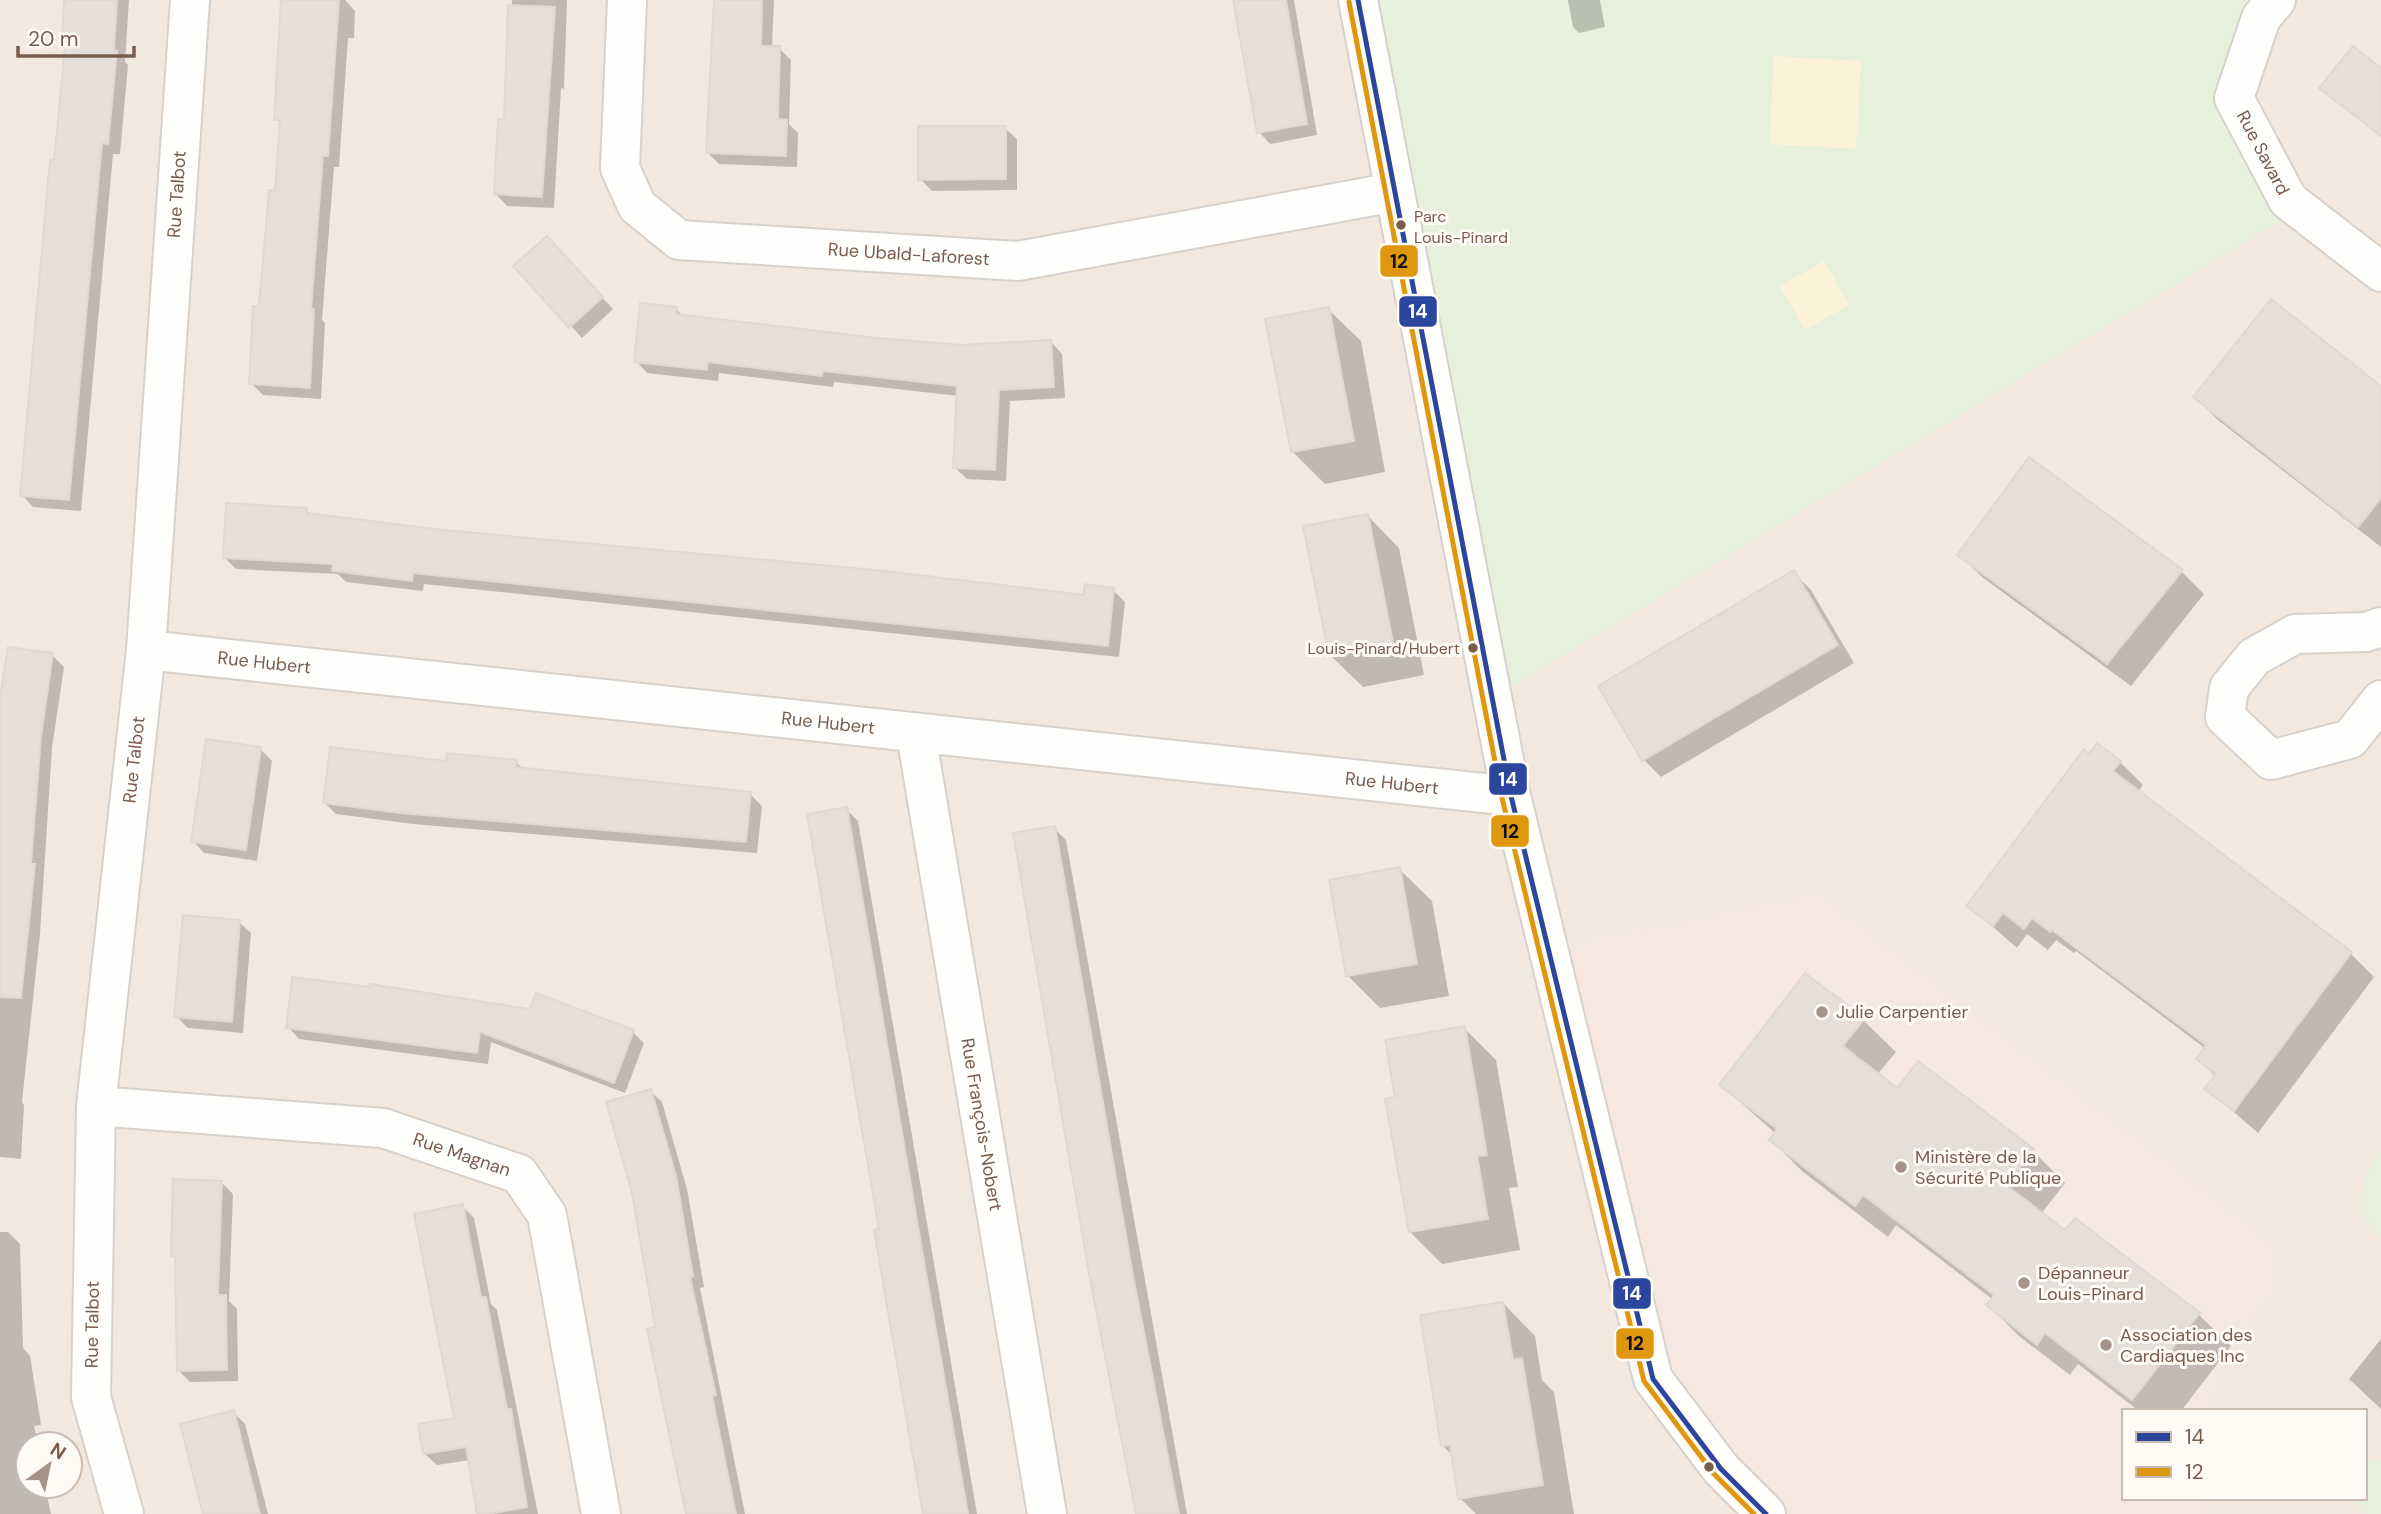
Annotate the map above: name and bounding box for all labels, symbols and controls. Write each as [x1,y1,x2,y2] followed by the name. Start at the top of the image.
[18,14,133,58] scale bar
[28,25,79,53] text: 20 m
[2231,106,2295,199] street label: Rue Savard
[162,150,192,239] street label: Rue Talbot
[1414,206,1508,248] place label: Parc Louis-Pinard
[1394,218,1408,232] marker: Parc Louis-Pinard
[827,237,990,271] street label: Rue Ubald-Laforest
[1379,244,1419,278] line badge: 12
[1390,249,1408,274] text: 12
[1398,295,1438,328] line badge: 14
[1408,299,1428,324] text: 14
[1308,638,1460,659] place label: Louis-Pinard/Hubert
[1466,641,1480,655] marker: Louis-Pinard/Hubert
[216,646,312,680] street label: Rue Hubert
[780,706,876,740] street label: Rue Hubert
[117,715,151,804] street label: Rue Talbot
[1488,762,1528,796] line badge: 14
[1344,766,1440,800] street label: Rue Hubert
[1498,767,1518,792] text: 14
[1490,814,1530,848] line badge: 12
[1501,819,1519,844] text: 12
[1836,1000,1968,1024] place label: Julie Carpentier
[1814,1004,1830,1020] marker: Julie Carpentier
[955,1036,1008,1213] street label: Rue François-Nobert
[410,1127,514,1182] street label: Rue Magnan
[1915,1145,2061,1190] place label: Ministère de la Sécurité Publique
[1893,1159,1909,1175] marker: Ministère de la Sécurité Publique
[2038,1261,2144,1306] place label: Dépanneur Louis-Pinard
[2016,1275,2032,1291] marker: Dépanneur Louis-Pinard
[1612,1277,1652,1310] line badge: 14
[79,1281,105,1368] street label: Rue Talbot
[1622,1281,1642,1306] text: 14
[2120,1323,2253,1368] place label: Association des Cardiaques Inc
[1615,1327,1655,1360] line badge: 12
[1626,1331,1644,1356] text: 12
[2098,1337,2114,1353] marker: Association des Cardiaques Inc
[2122,1409,2367,1500] legend
[2185,1423,2205,1451] text: 14
[14,1430,84,1500] north arrow
[45,1437,71,1465] text: N
[2185,1458,2204,1486] text: 12
[1702,1460,1716,1474] unlabelled marker

